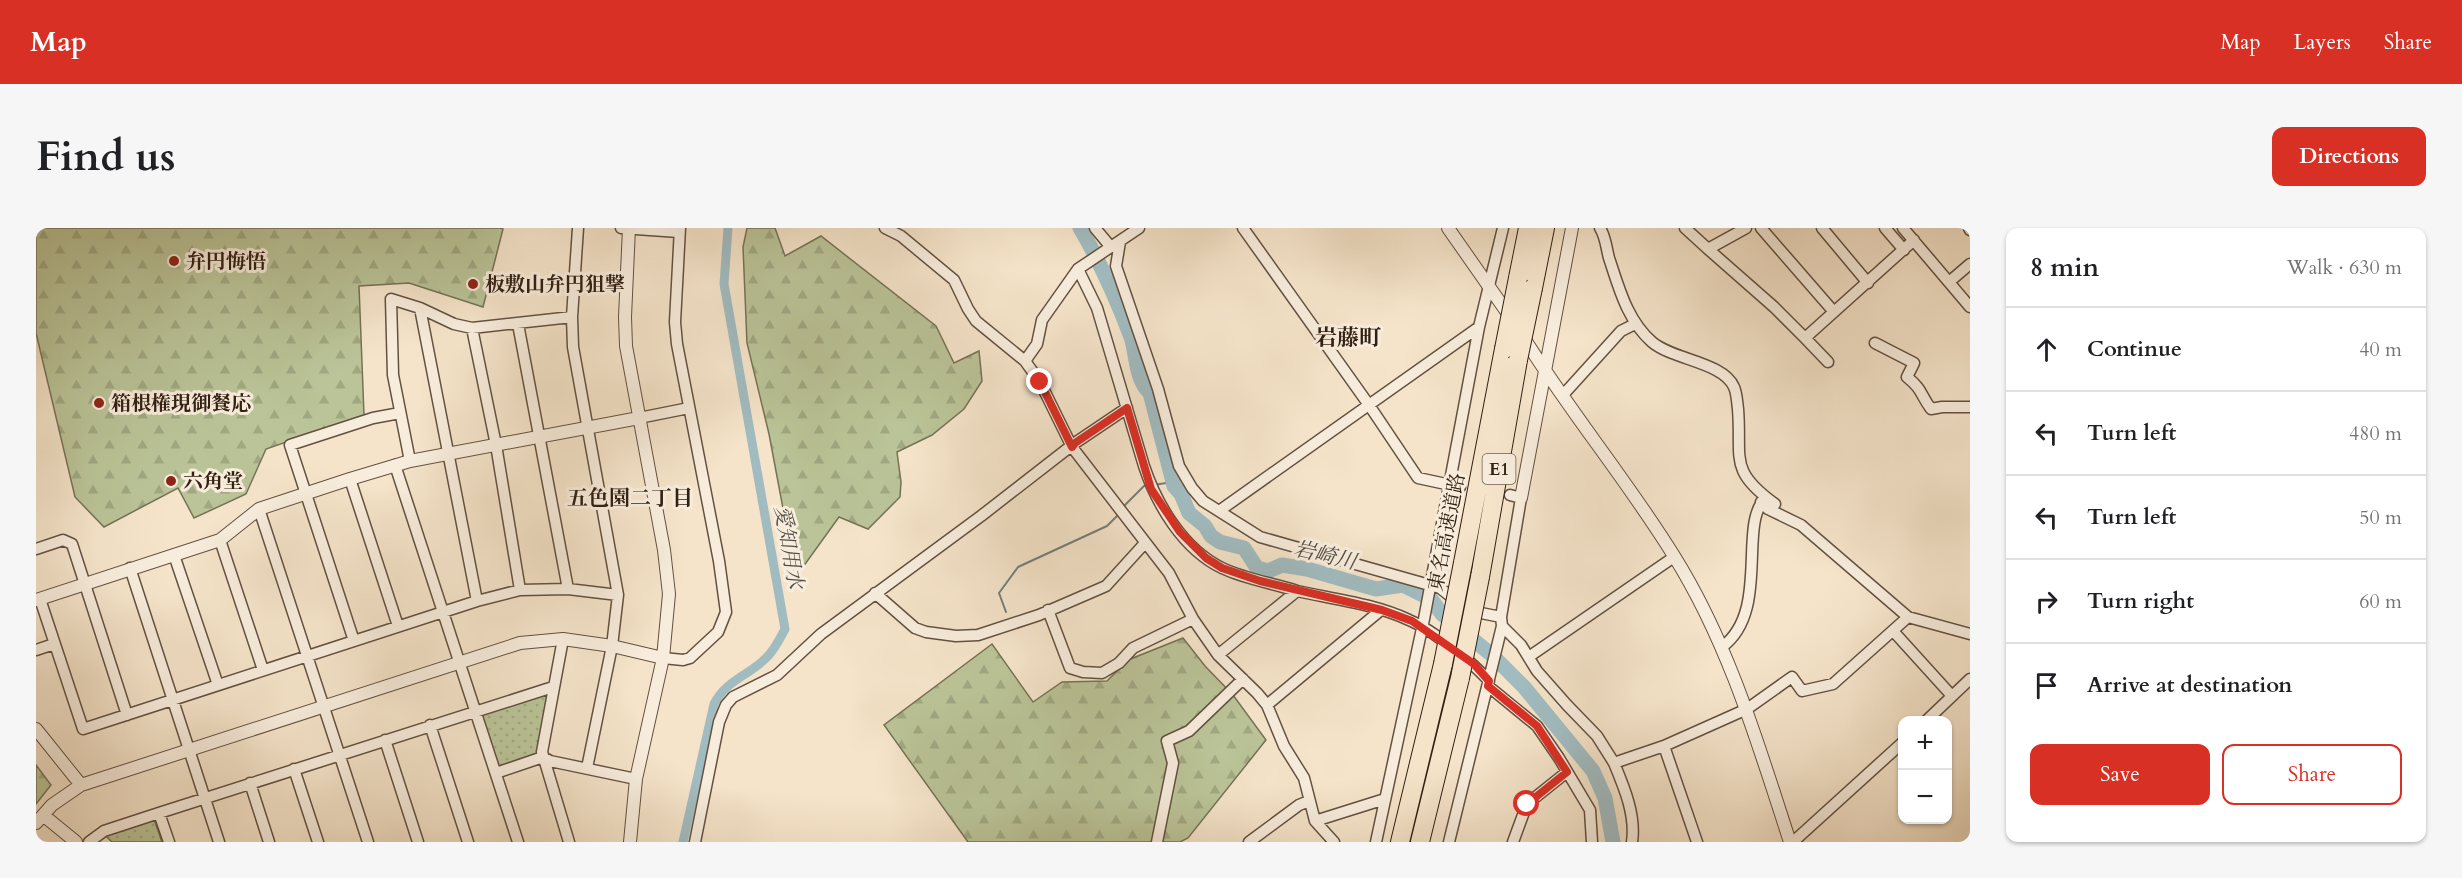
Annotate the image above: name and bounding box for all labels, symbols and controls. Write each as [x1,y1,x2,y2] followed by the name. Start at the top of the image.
[30,23,87,61] text: Map
[2221,28,2261,57] text: Map
[2294,28,2351,57] text: Layers
[2384,28,2432,57] text: Share
[2272,127,2426,186] button: Directions
[36,128,176,185] text: Find us
[186,248,266,275] place label: 弁円悔悟
[2030,250,2099,285] text: 8 min
[167,254,181,268] marker: 弁円悔悟
[2287,254,2402,281] text: Walk · 630 m
[485,271,625,298] place label: 板敷山弁円狙撃
[466,277,480,291] marker: 板敷山弁円狙撃
[1315,323,1381,353] district label: 岩藤町
[2030,333,2063,366] icon: ahead
[2087,334,2182,364] text: Continue
[2359,336,2402,363] text: 40 m
[1026,368,1052,394] route end
[111,390,251,417] place label: 箱根権現御餐応
[92,396,106,410] marker: 箱根権現御餐応
[2030,417,2063,450] icon: left
[2087,418,2176,448] text: Turn left
[2349,420,2402,447] text: 480 m
[1482,454,1516,484] road number: E1
[183,468,243,495] place label: 六角堂
[1422,471,1471,594] street label: 東名高速道路
[164,474,178,488] marker: 六角堂
[567,484,693,513] district label: 五色園二丁目
[2030,501,2063,534] icon: left
[2087,502,2176,532] text: Turn left
[767,503,810,593] water label: 愛知用水
[2359,504,2402,531] text: 50 m
[1291,534,1361,577] water label: 岩崎川
[2030,585,2063,618] icon: right
[2087,586,2194,616] text: Turn right
[2359,588,2402,615] text: 60 m
[2030,669,2063,702] icon: arrive
[2087,670,2292,700] text: Arrive at destination
[1898,716,1952,824] map controls
[1898,716,1952,770] button: +
[2030,744,2210,805] button: Save
[2222,744,2402,805] button: Share
[1898,770,1952,824] button: −
[1513,790,1539,816] route start

